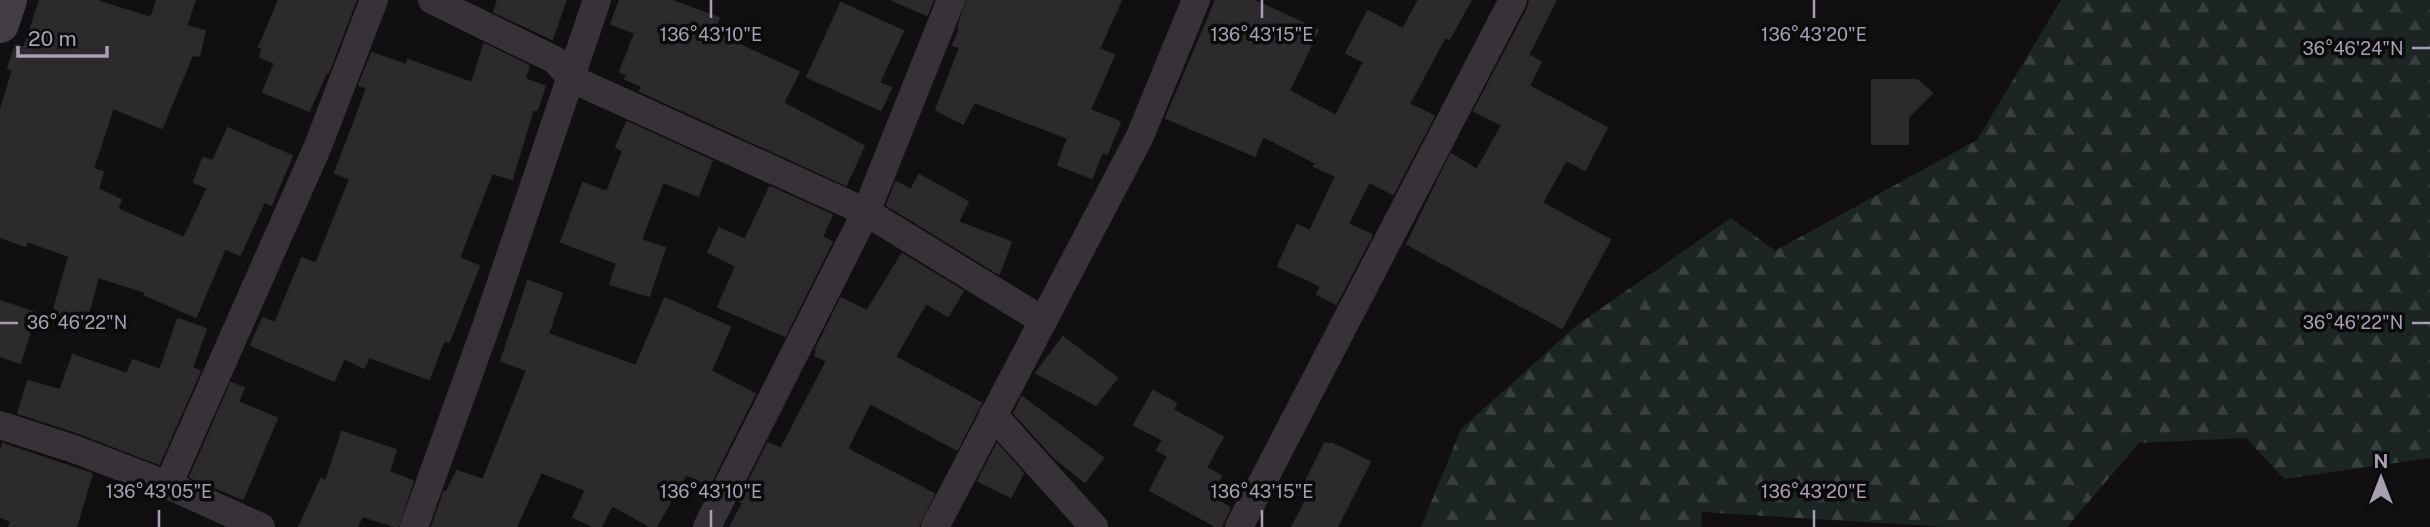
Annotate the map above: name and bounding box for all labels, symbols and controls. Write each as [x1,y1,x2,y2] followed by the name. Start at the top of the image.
[18,14,107,58] scale bar
[660,24,762,45] text: 136°43'10"E
[1211,24,1313,45] text: 136°43'15"E
[1761,24,1867,45] text: 136°43'20"E
[28,26,77,51] text: 20 m
[2302,38,2404,59] text: 36°46'24"N
[27,312,127,333] text: 36°46'22"N
[2303,312,2403,333] text: 36°46'22"N
[2346,443,2416,513] north arrow
[2374,450,2388,472] text: N
[106,481,212,502] text: 136°43'05"E
[660,481,762,502] text: 136°43'10"E
[1211,481,1313,502] text: 136°43'15"E
[1761,481,1867,502] text: 136°43'20"E

